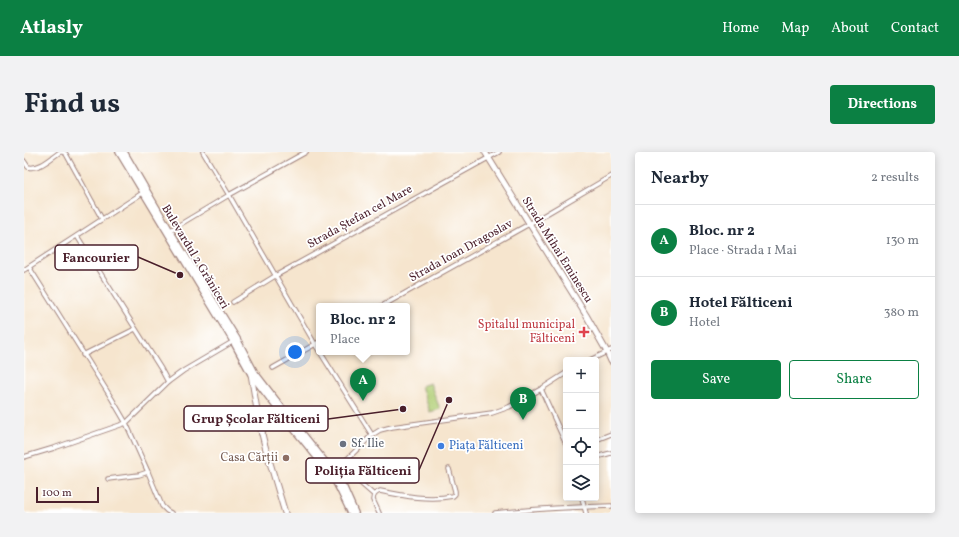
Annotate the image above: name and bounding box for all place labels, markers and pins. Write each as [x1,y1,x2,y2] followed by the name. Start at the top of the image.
[55,245,138,270] callout: Fancourier
[478,317,575,347] place label: Spitalul municipal Fălticeni
[578,326,590,338] marker: Spitalul municipal Fălticeni
[350,368,376,401] pin: A
[510,387,536,420] pin: B
[184,406,328,431] callout: Grup Școlar Fălticeni
[351,436,384,452] place label: Sf. Ilie
[449,438,524,454] place label: Piața Fălticeni
[338,439,348,449] marker: Sf. Ilie
[436,441,446,451] marker: Piața Fălticeni
[220,450,278,466] place label: Casa Cărții
[281,453,291,463] marker: Casa Cărții
[306,458,419,483] callout: Poliția Fălticeni

